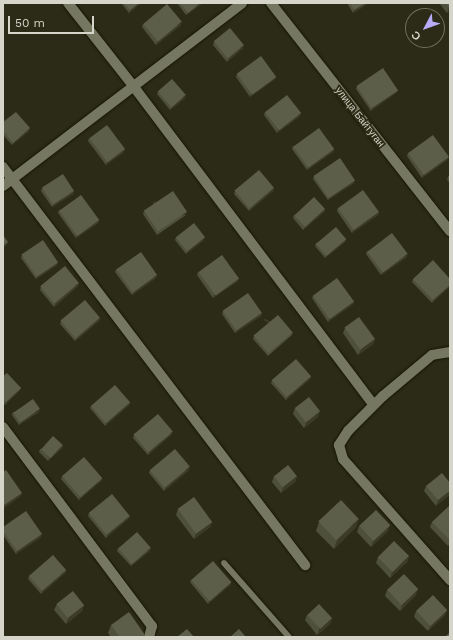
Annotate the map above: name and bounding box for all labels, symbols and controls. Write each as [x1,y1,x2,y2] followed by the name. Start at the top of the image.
[10,8,96,34] scale bar
[405,8,445,48] north arrow
[15,16,45,30] text: 50 m
[409,28,424,43] text: С
[333,85,387,149] street label: улица Байтуган

